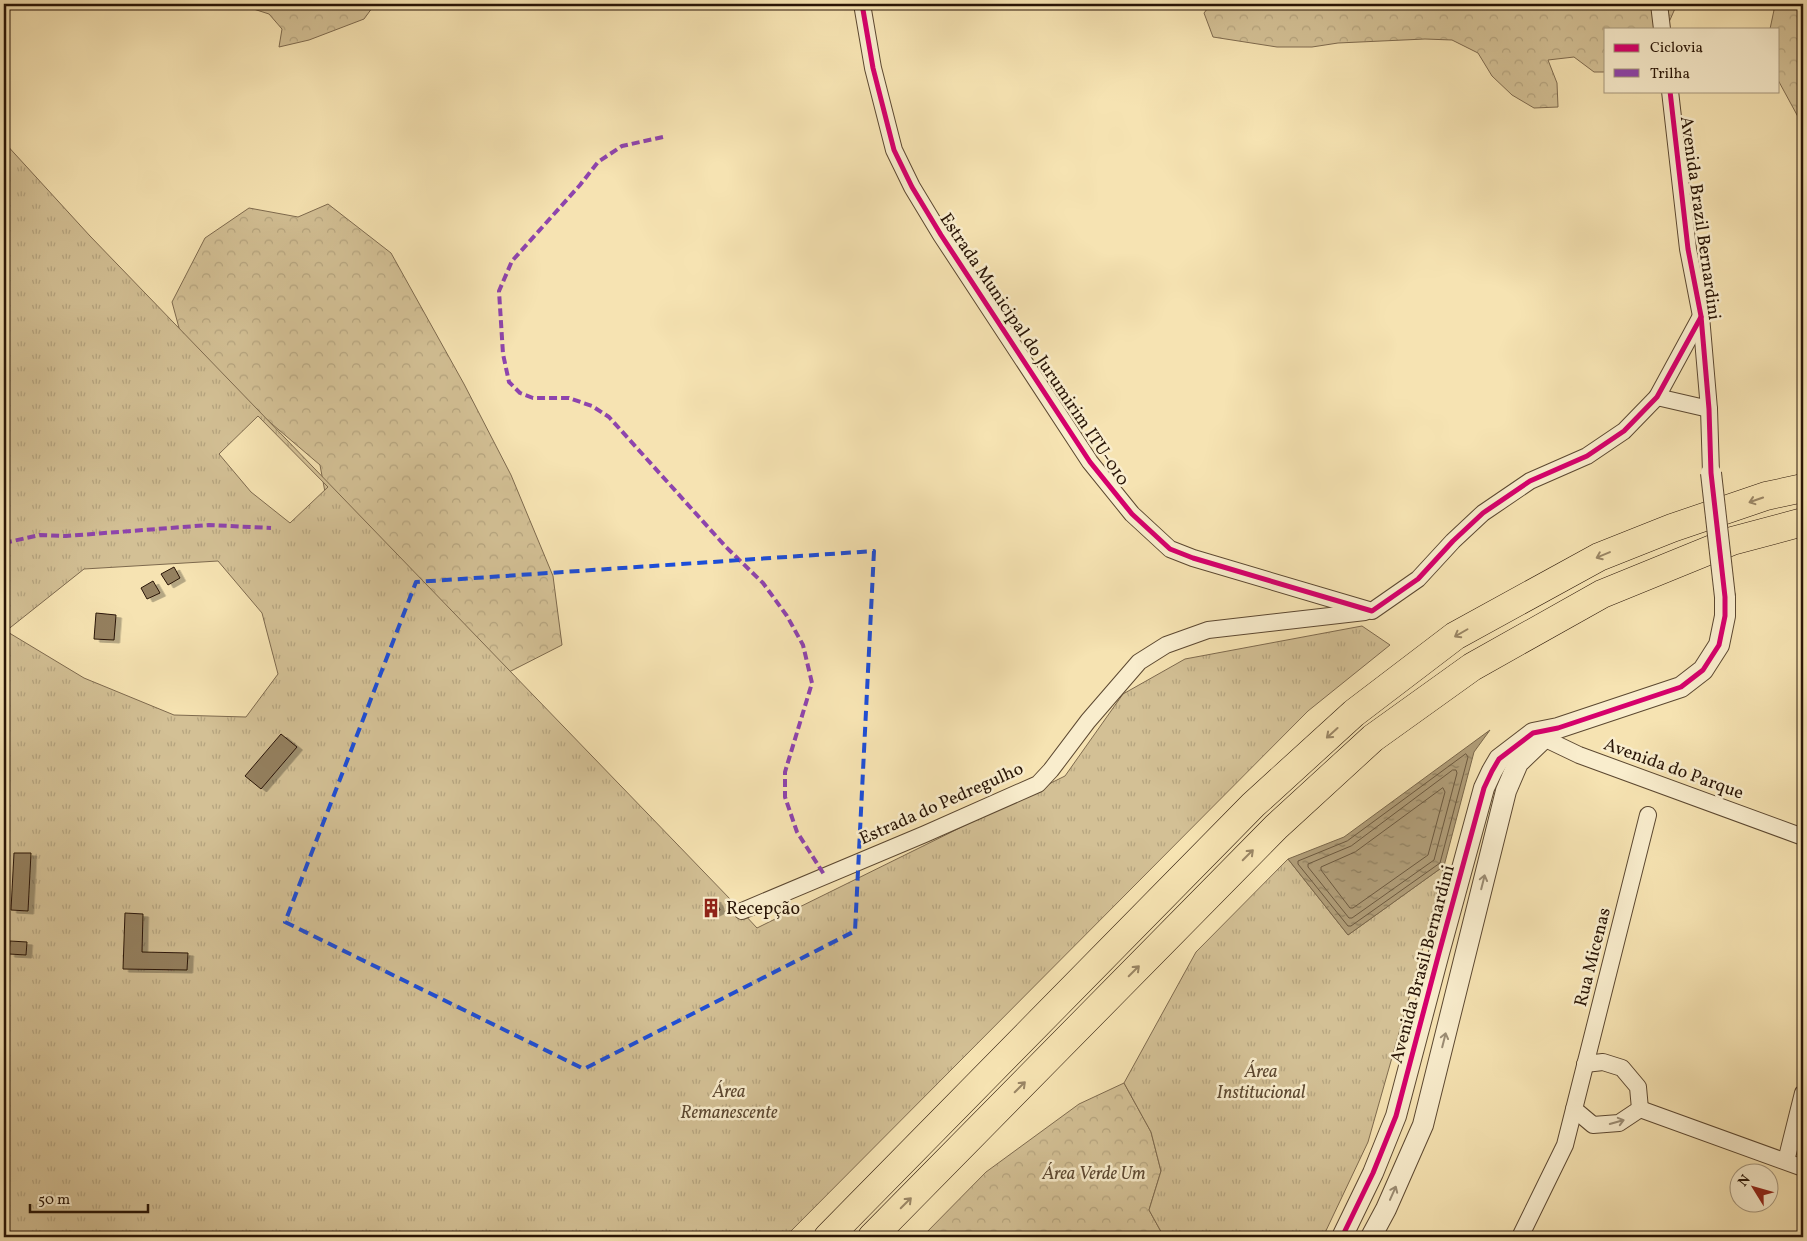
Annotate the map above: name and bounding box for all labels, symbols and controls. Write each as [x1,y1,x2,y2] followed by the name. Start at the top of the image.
[1604,28,1780,92] legend
[1650,38,1703,59] text: Ciclovia
[1650,64,1690,85] text: Trilha
[1673,115,1726,322] street label: Avenida Brazil Bernardini
[933,208,1135,491] street label: Estrada Municipal do Jurumirim ITU-010
[1749,496,1764,505] one-way arrow
[1596,551,1611,561] one-way arrow
[1454,629,1468,639] one-way arrow
[1326,727,1339,739] one-way arrow
[1600,733,1747,806] street label: Avenida do Parque
[856,757,1028,852] street label: Estrada do Pedregulho
[1242,849,1255,861] one-way arrow
[1385,862,1462,1066] street label: Avenida Brasil Bernardini
[1479,875,1489,891] one-way arrow
[700,897,722,919] building icon: Recepção
[726,897,800,922] place label: Recepção
[1569,905,1618,1009] street label: Rua Micenas
[1128,965,1141,977] one-way arrow
[1440,1032,1449,1048] one-way arrow
[1216,1060,1306,1106] park label: Área Institucional
[680,1080,778,1126] park label: Área Remanescente
[1014,1081,1027,1093] one-way arrow
[1609,1116,1625,1126] one-way arrow
[1041,1162,1146,1187] park label: Área Verde Um
[1730,1164,1780,1214] north arrow
[1734,1171,1755,1191] text: N
[30,1181,148,1213] scale bar
[1388,1186,1398,1201] one-way arrow
[38,1190,70,1211] text: 50 m
[900,1197,912,1209] one-way arrow

